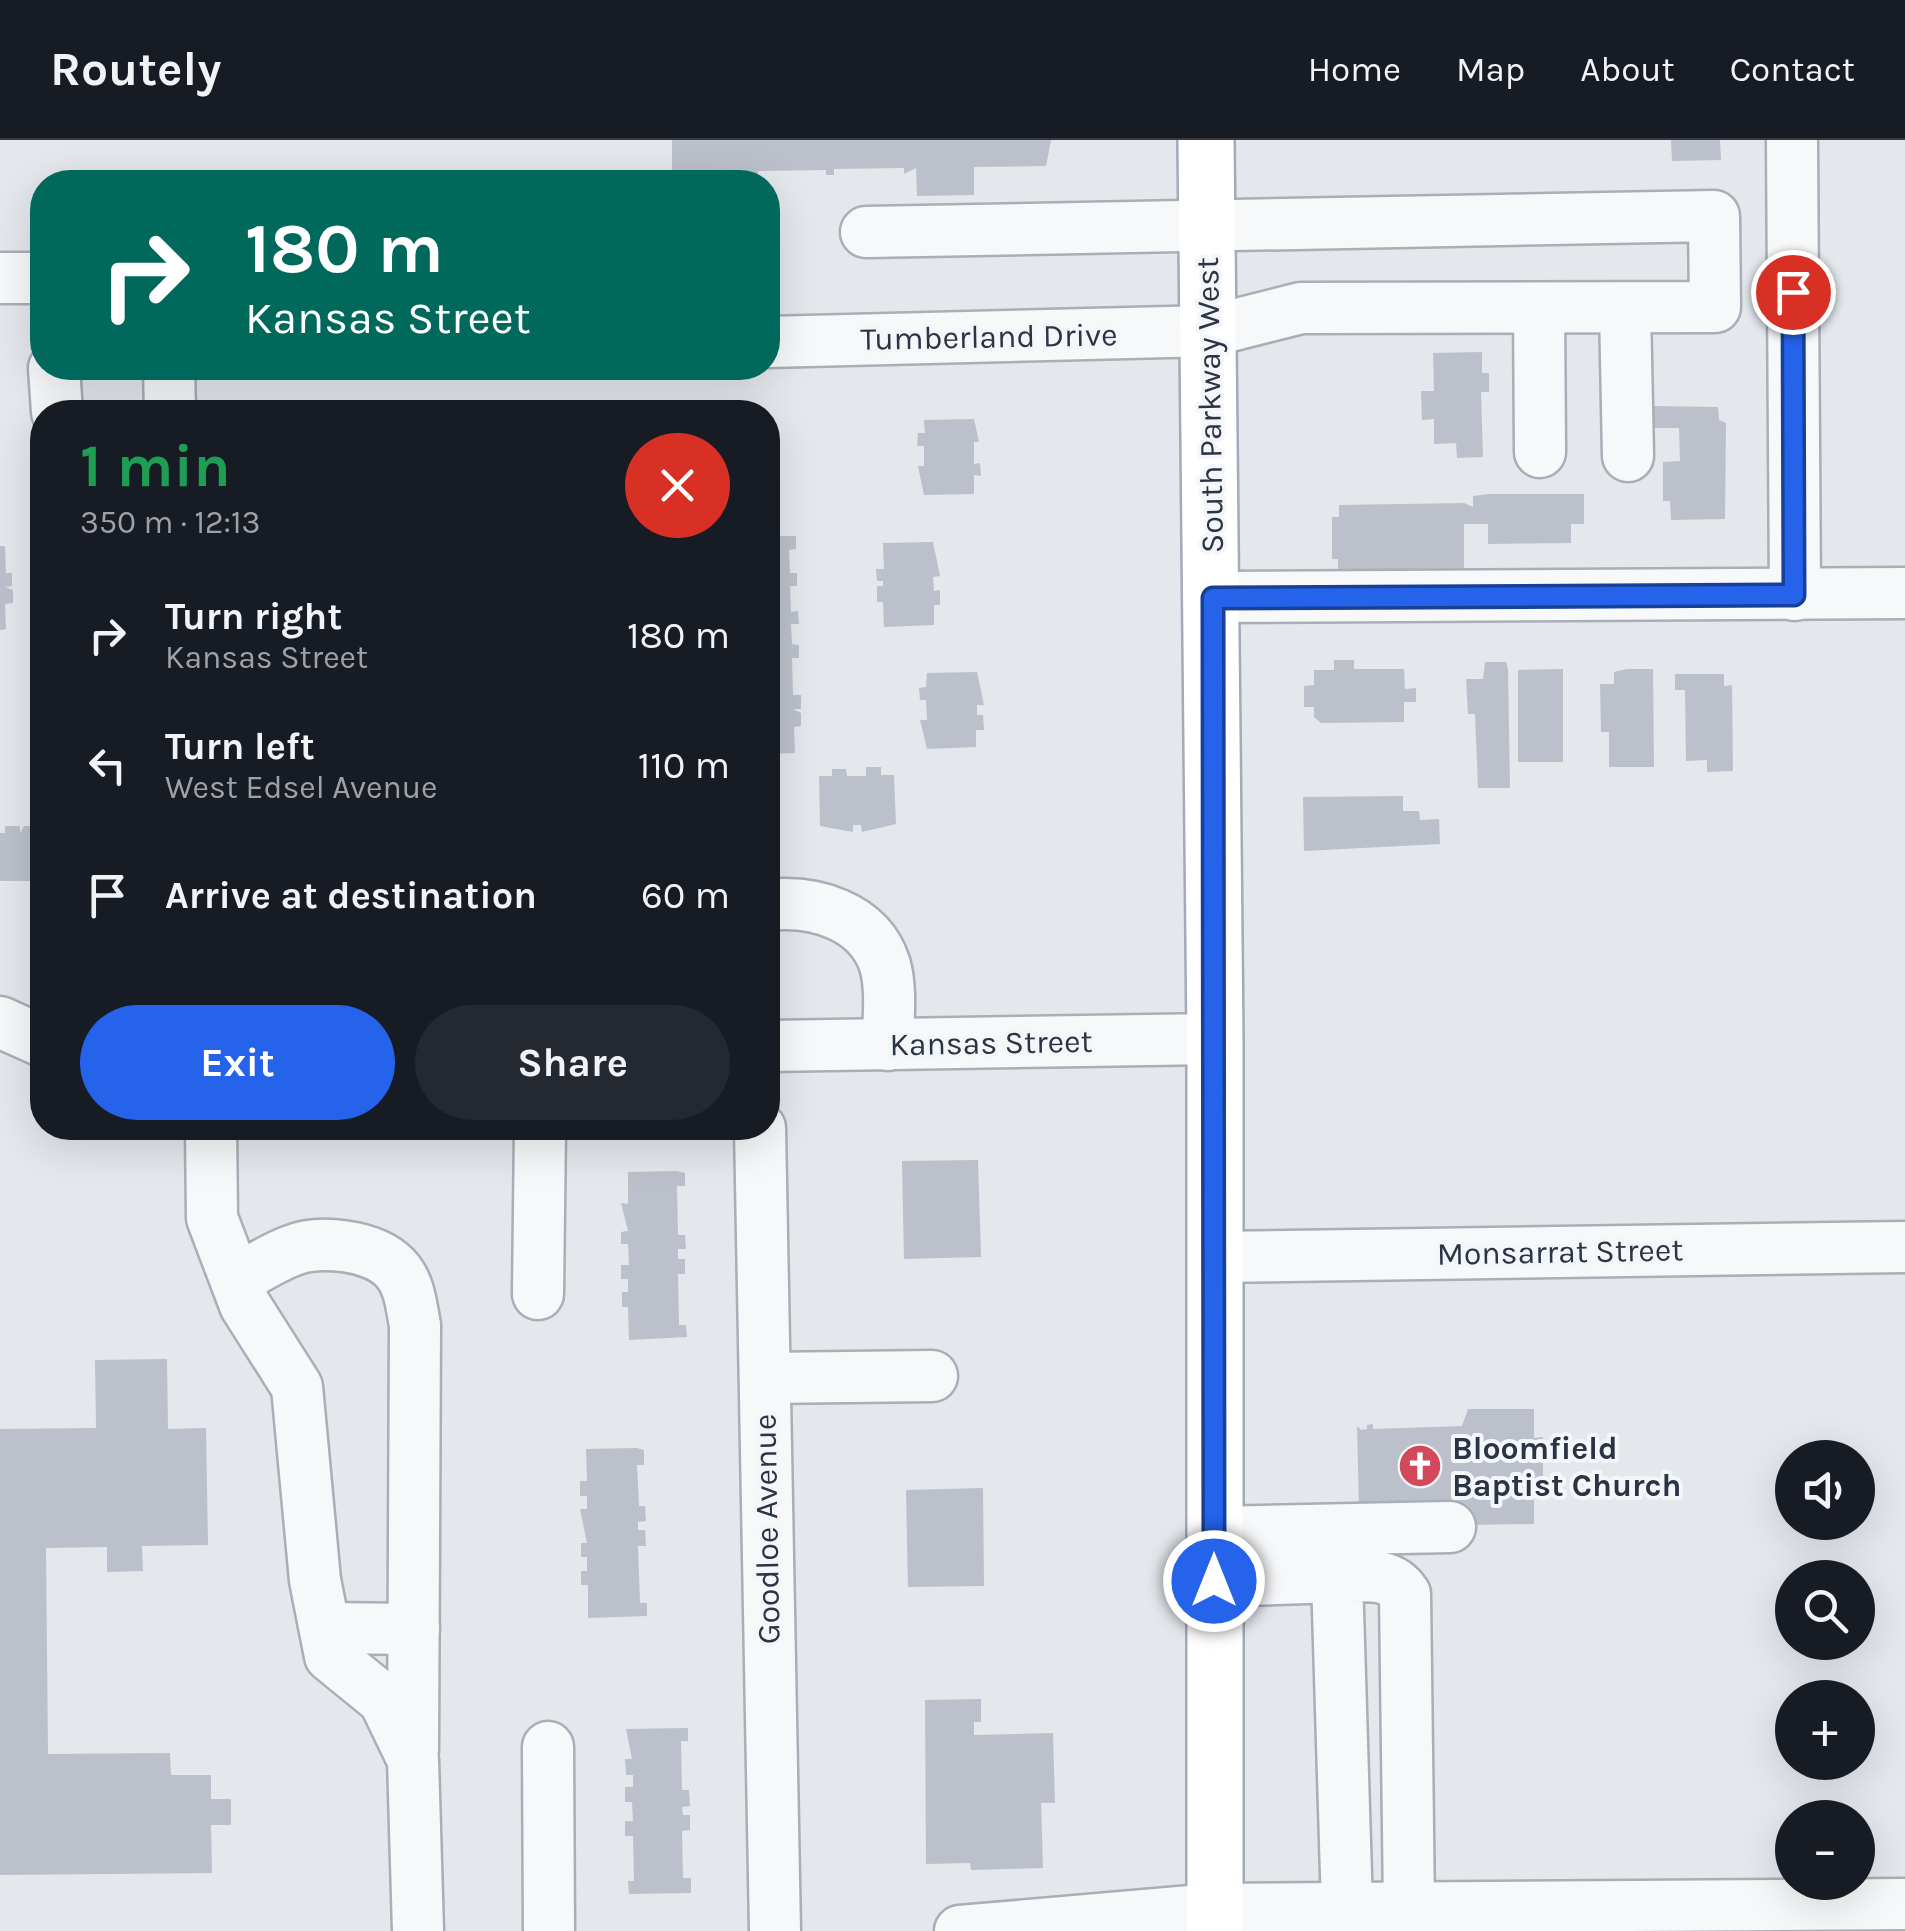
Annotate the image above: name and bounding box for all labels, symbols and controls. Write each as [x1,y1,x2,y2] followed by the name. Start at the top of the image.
[50,41,221,97] text: Routely
[1308,49,1401,90] text: Home
[1456,49,1525,90] text: Map
[1580,49,1675,90] text: About
[1730,49,1855,90] text: Contact
[245,208,444,290] text: 180 m
[80,210,210,340] icon: right
[1751,250,1836,335] pin
[1189,257,1231,553] street label: South Parkway West
[1766,265,1821,320] icon: arrive
[245,292,531,344] text: Kansas Street
[860,316,1118,358] street label: Tumberland Drive
[80,431,231,501] text: 1 min
[625,433,730,538] button: close
[80,504,260,541] text: 350 m · 12:13
[165,594,342,639] text: Turn right
[80,608,135,663] icon: right
[627,613,730,658] text: 180 m
[165,639,368,676] text: Kansas Street
[165,724,315,769] text: Turn left
[80,738,135,793] icon: left
[638,743,730,788] text: 110 m
[165,769,438,806] text: West Edsel Avenue
[80,868,135,923] icon: arrive
[165,873,537,918] text: Arrive at destination
[641,873,730,918] text: 60 m
[80,1005,395,1120] button: Exit
[415,1005,730,1120] button: Share
[889,1023,1093,1063] street label: Kansas Street
[1436,1231,1684,1273] street label: Monsarrat Street
[746,1414,788,1644] street label: Goodloe Avenue
[1452,1430,1681,1504] place label: Bloomfield Baptist Church
[1775,1440,1875,1900] map controls
[1775,1440,1875,1540] button: sound
[1397,1443,1443,1489] church icon: Bloomfield Baptist Church
[1162,1529,1266,1633] position arrow
[1775,1560,1875,1660] button: search
[1775,1680,1875,1780] button: +
[1775,1800,1875,1900] button: −

